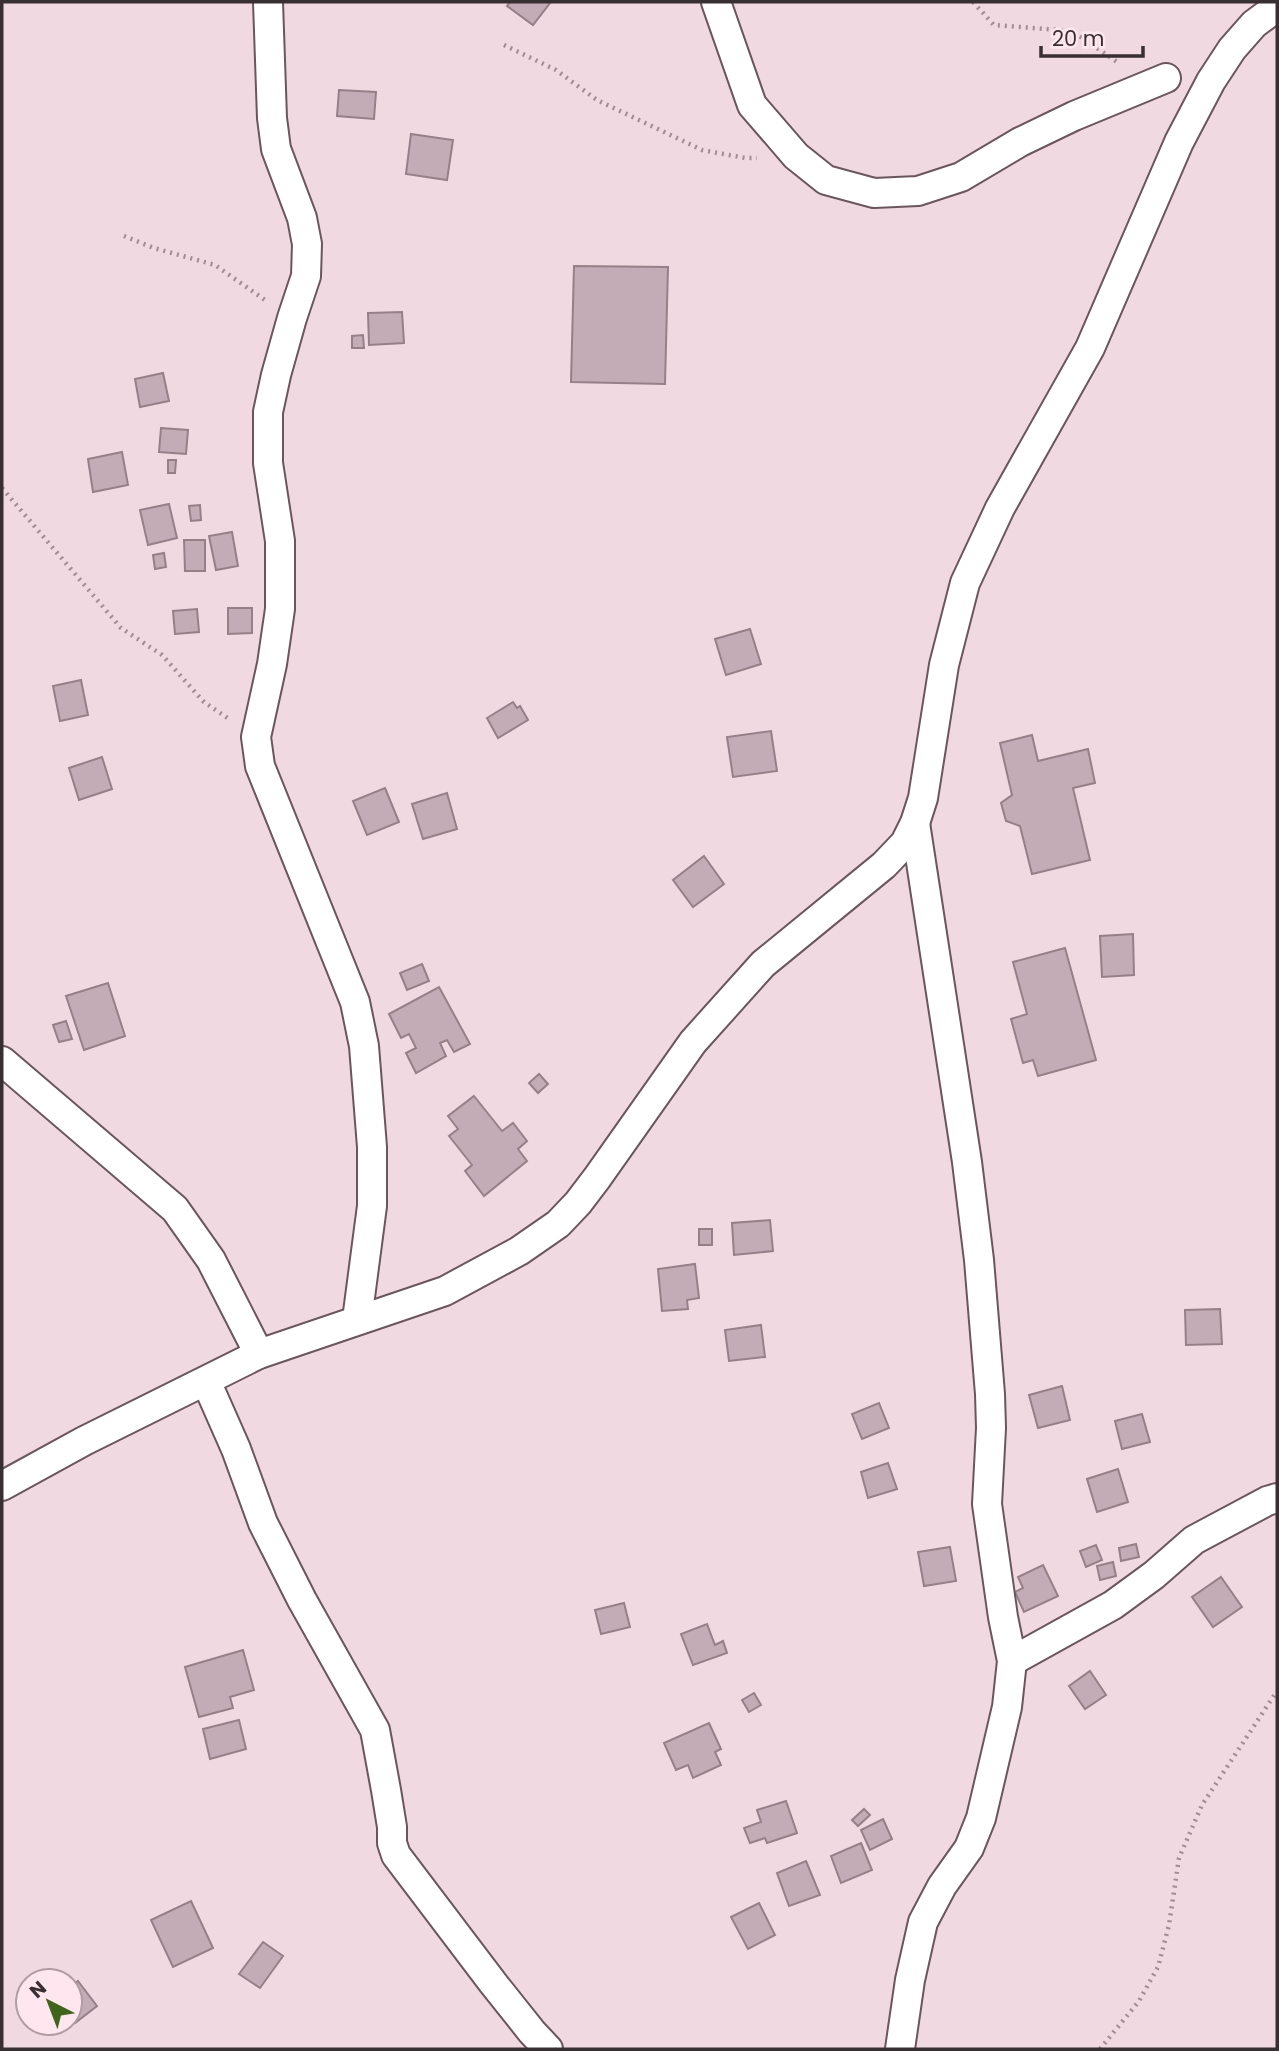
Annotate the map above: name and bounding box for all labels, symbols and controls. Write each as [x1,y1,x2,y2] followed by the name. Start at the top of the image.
[1041,14,1142,58] scale bar
[1052,24,1105,53] text: 20 m
[14,1967,84,2037] north arrow
[24,1975,52,2005] text: N

